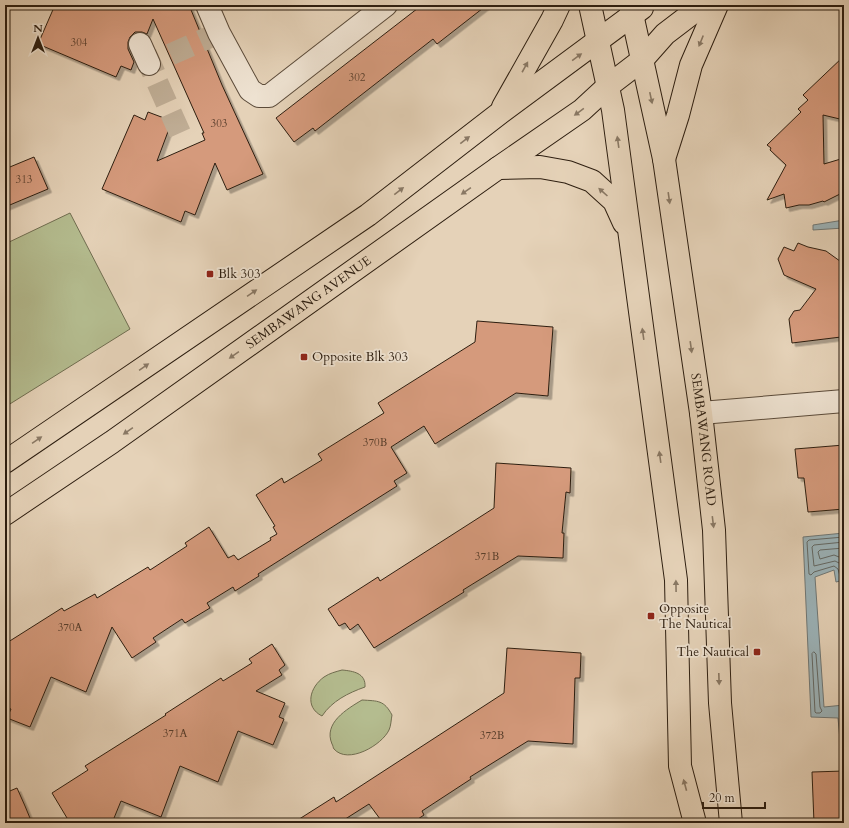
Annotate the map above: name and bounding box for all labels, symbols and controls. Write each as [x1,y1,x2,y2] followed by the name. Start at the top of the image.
[18,18,58,58] north arrow
[33,21,43,36] text: N
[71,35,88,50] house number: 304
[698,35,704,46] one-way arrow
[571,53,582,62] one-way arrow
[522,61,529,73] one-way arrow
[349,70,366,85] house number: 302
[648,92,654,104] one-way arrow
[574,108,584,116] one-way arrow
[211,116,228,131] house number: 303
[459,136,470,145] one-way arrow
[615,136,621,148] one-way arrow
[16,172,33,187] house number: 313
[394,187,405,195] one-way arrow
[460,187,471,195] one-way arrow
[598,187,609,196] one-way arrow
[666,192,672,204] one-way arrow
[242,252,375,353] street label: SEMBAWANG AVENUE
[218,265,261,283] place label: Blk 303
[205,269,215,279] marker: Blk 303
[246,290,258,297] one-way arrow
[640,328,646,340] one-way arrow
[688,341,694,353] one-way arrow
[312,348,408,366] place label: Opposite Blk 303
[229,351,240,360] one-way arrow
[299,352,309,362] marker: Opposite Blk 303
[139,363,150,371] one-way arrow
[686,372,720,507] street label: SEMBAWANG ROAD
[123,427,134,435] one-way arrow
[363,435,387,450] house number: 370B
[32,436,42,444] one-way arrow
[657,451,663,463] one-way arrow
[710,516,717,528] one-way arrow
[475,549,499,564] house number: 371B
[673,579,679,592] one-way arrow
[659,600,732,633] place label: Opposite The Nautical
[646,611,656,621] marker: Opposite The Nautical
[58,620,83,635] house number: 370A
[676,643,750,661] place label: The Nautical
[752,647,762,657] marker: The Nautical
[716,673,722,686] one-way arrow
[163,726,188,741] house number: 371A
[480,728,504,743] house number: 372B
[681,779,687,792] one-way arrow
[703,784,765,810] scale bar
[709,790,736,806] text: 20 m

